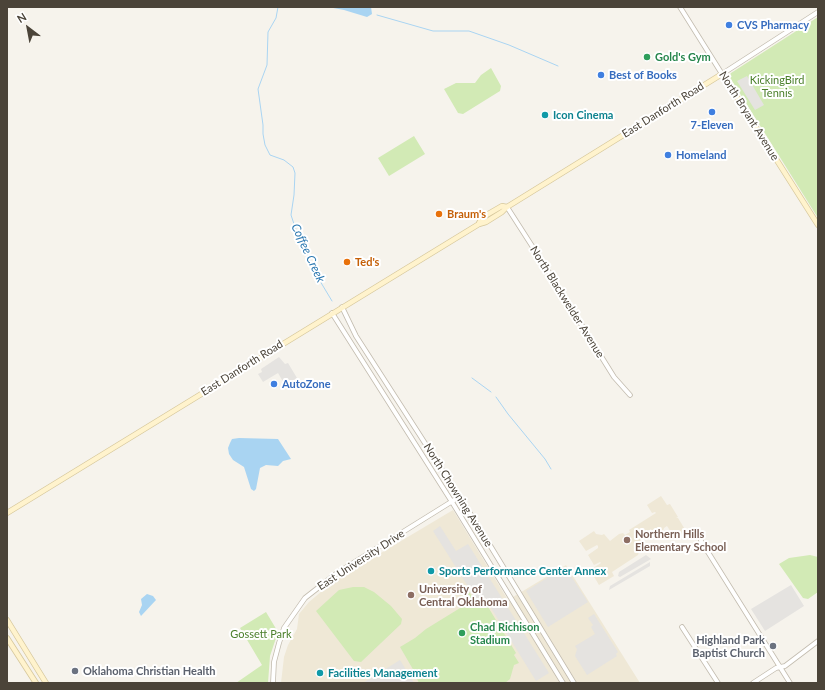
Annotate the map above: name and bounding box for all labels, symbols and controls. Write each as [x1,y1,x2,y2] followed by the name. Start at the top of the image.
[8,8,48,48] north arrow
[14,10,28,25] text: N
[737,18,809,32] place label: CVS Pharmacy
[724,20,734,30] marker: CVS Pharmacy
[655,50,711,64] place label: Gold's Gym
[642,52,652,62] marker: Gold's Gym
[609,68,677,82] place label: Best of Books
[716,69,782,163] street label: North Bryant Avenue
[596,70,606,80] marker: Best of Books
[750,73,804,99] park label: KickingBird Tennis
[620,79,706,141] street label: East Danforth Road
[707,107,717,117] marker: 7-Eleven
[553,108,613,122] place label: Icon Cinema
[540,110,550,120] marker: Icon Cinema
[691,118,733,132] place label: 7-Eleven
[676,148,726,162] place label: Homeland
[663,150,673,160] marker: Homeland
[447,207,486,221] place label: Braum's
[434,209,444,219] marker: Braum's
[288,221,328,285] water label: Coffee Creek
[527,244,607,360] street label: North Blackwelder Avenue
[355,255,379,269] place label: Ted's
[342,257,352,267] marker: Ted's
[199,337,285,399] street label: East Danforth Road
[282,377,331,391] place label: AutoZone
[269,379,279,389] marker: AutoZone
[421,441,495,549] street label: North Chowning Avenue
[315,527,407,593] street label: East University Drive
[635,527,726,553] place label: Northern Hills Elementary School
[622,535,632,545] marker: Northern Hills Elementary School
[439,564,606,578] place label: Sports Performance Center Annex
[426,566,436,576] marker: Sports Performance Center Annex
[419,582,508,608] place label: University of Central Oklahoma
[406,590,416,600] marker: University of Central Oklahoma
[470,620,539,646] place label: Chad Richison Stadium
[230,627,292,641] park label: Gossett Park
[457,628,467,638] marker: Chad Richison Stadium
[692,633,765,659] place label: Highland Park Baptist Church
[768,641,778,651] marker: Highland Park Baptist Church
[83,664,216,678] place label: Oklahoma Christian Health
[70,666,80,676] marker: Oklahoma Christian Health
[328,666,438,680] place label: Facilities Management
[315,668,325,678] marker: Facilities Management

